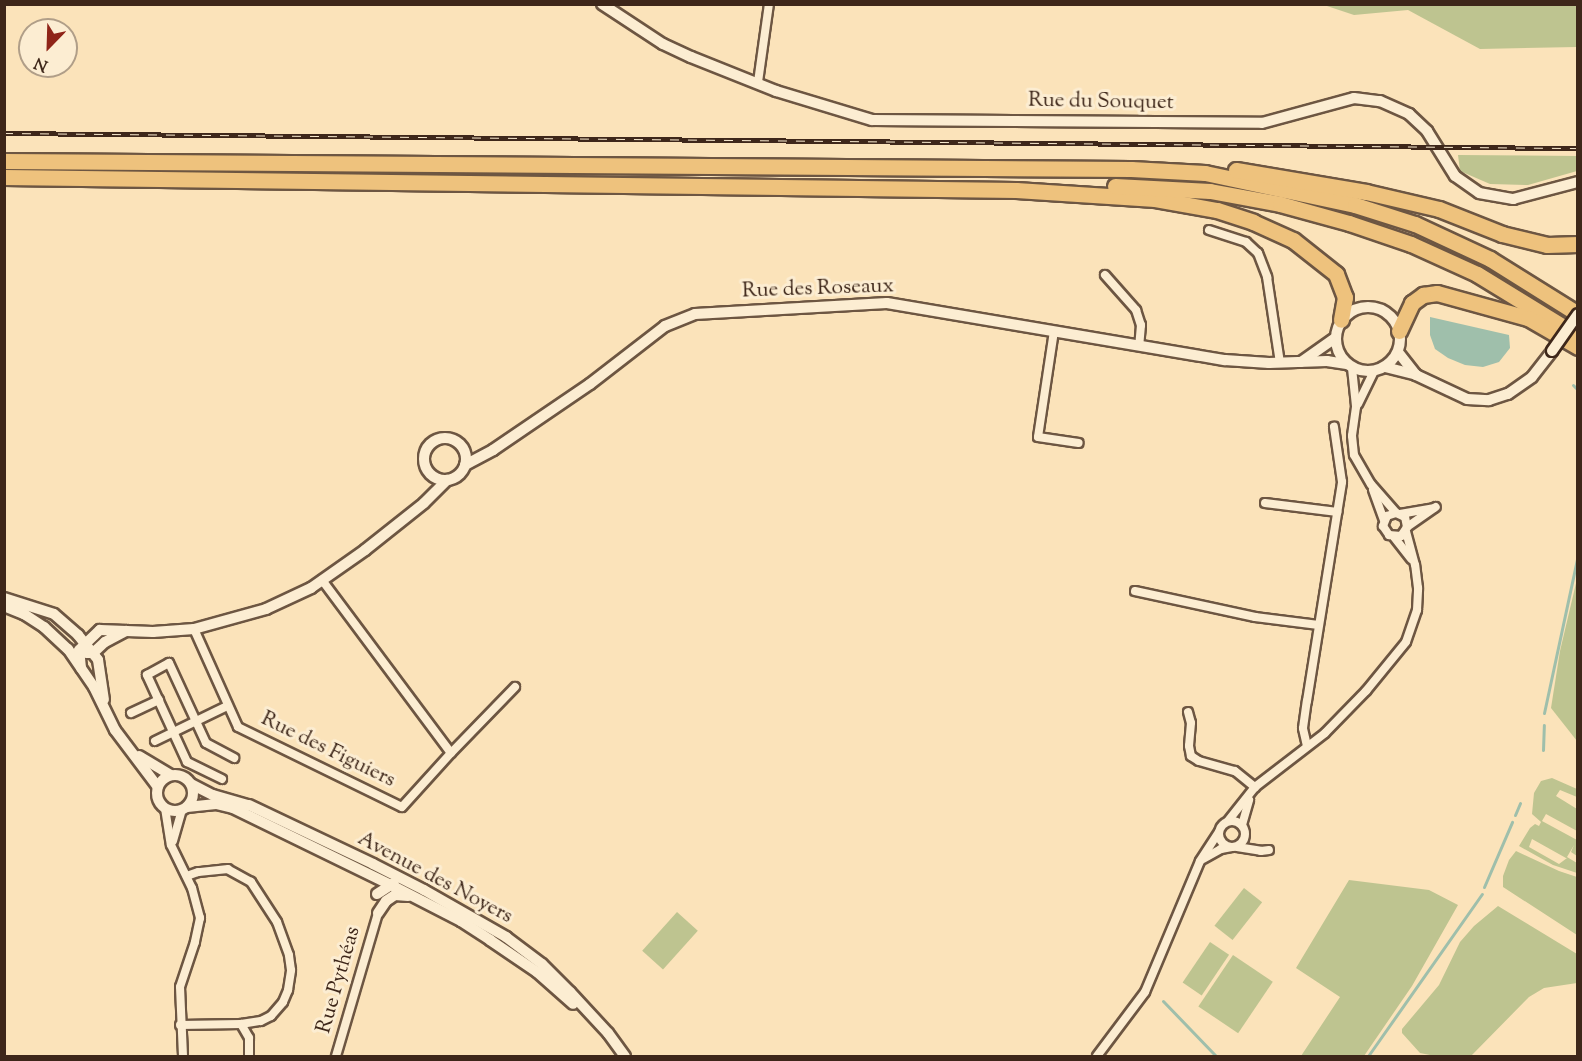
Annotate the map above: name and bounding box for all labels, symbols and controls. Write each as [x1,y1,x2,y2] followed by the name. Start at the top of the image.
[18,18,78,78] north arrow
[31,50,52,76] text: N
[1028,88,1174,116] street label: Rue du Souquet
[742,274,894,304] street label: Rue des Roseaux
[257,707,399,793] street label: Rue des Figuiers
[353,826,517,930] street label: Avenue des Noyers
[312,924,366,1036] street label: Rue Pythéas

